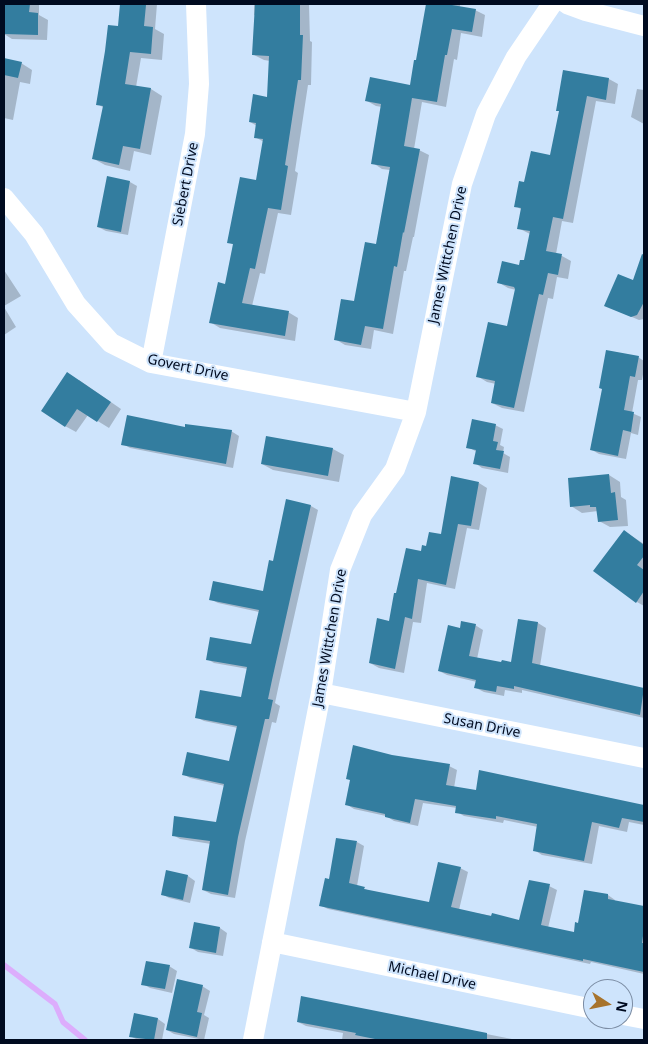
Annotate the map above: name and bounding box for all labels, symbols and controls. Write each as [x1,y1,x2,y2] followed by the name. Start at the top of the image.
[170,141,202,227] street label: Siebert Drive
[425,185,471,325] street label: James Wittchen Drive
[146,351,230,385] street label: Govert Drive
[310,568,350,708] street label: James Wittchen Drive
[442,710,522,742] street label: Susan Drive
[387,958,477,994] street label: Michael Drive
[583,979,633,1029] north arrow
[612,999,633,1014] text: N

